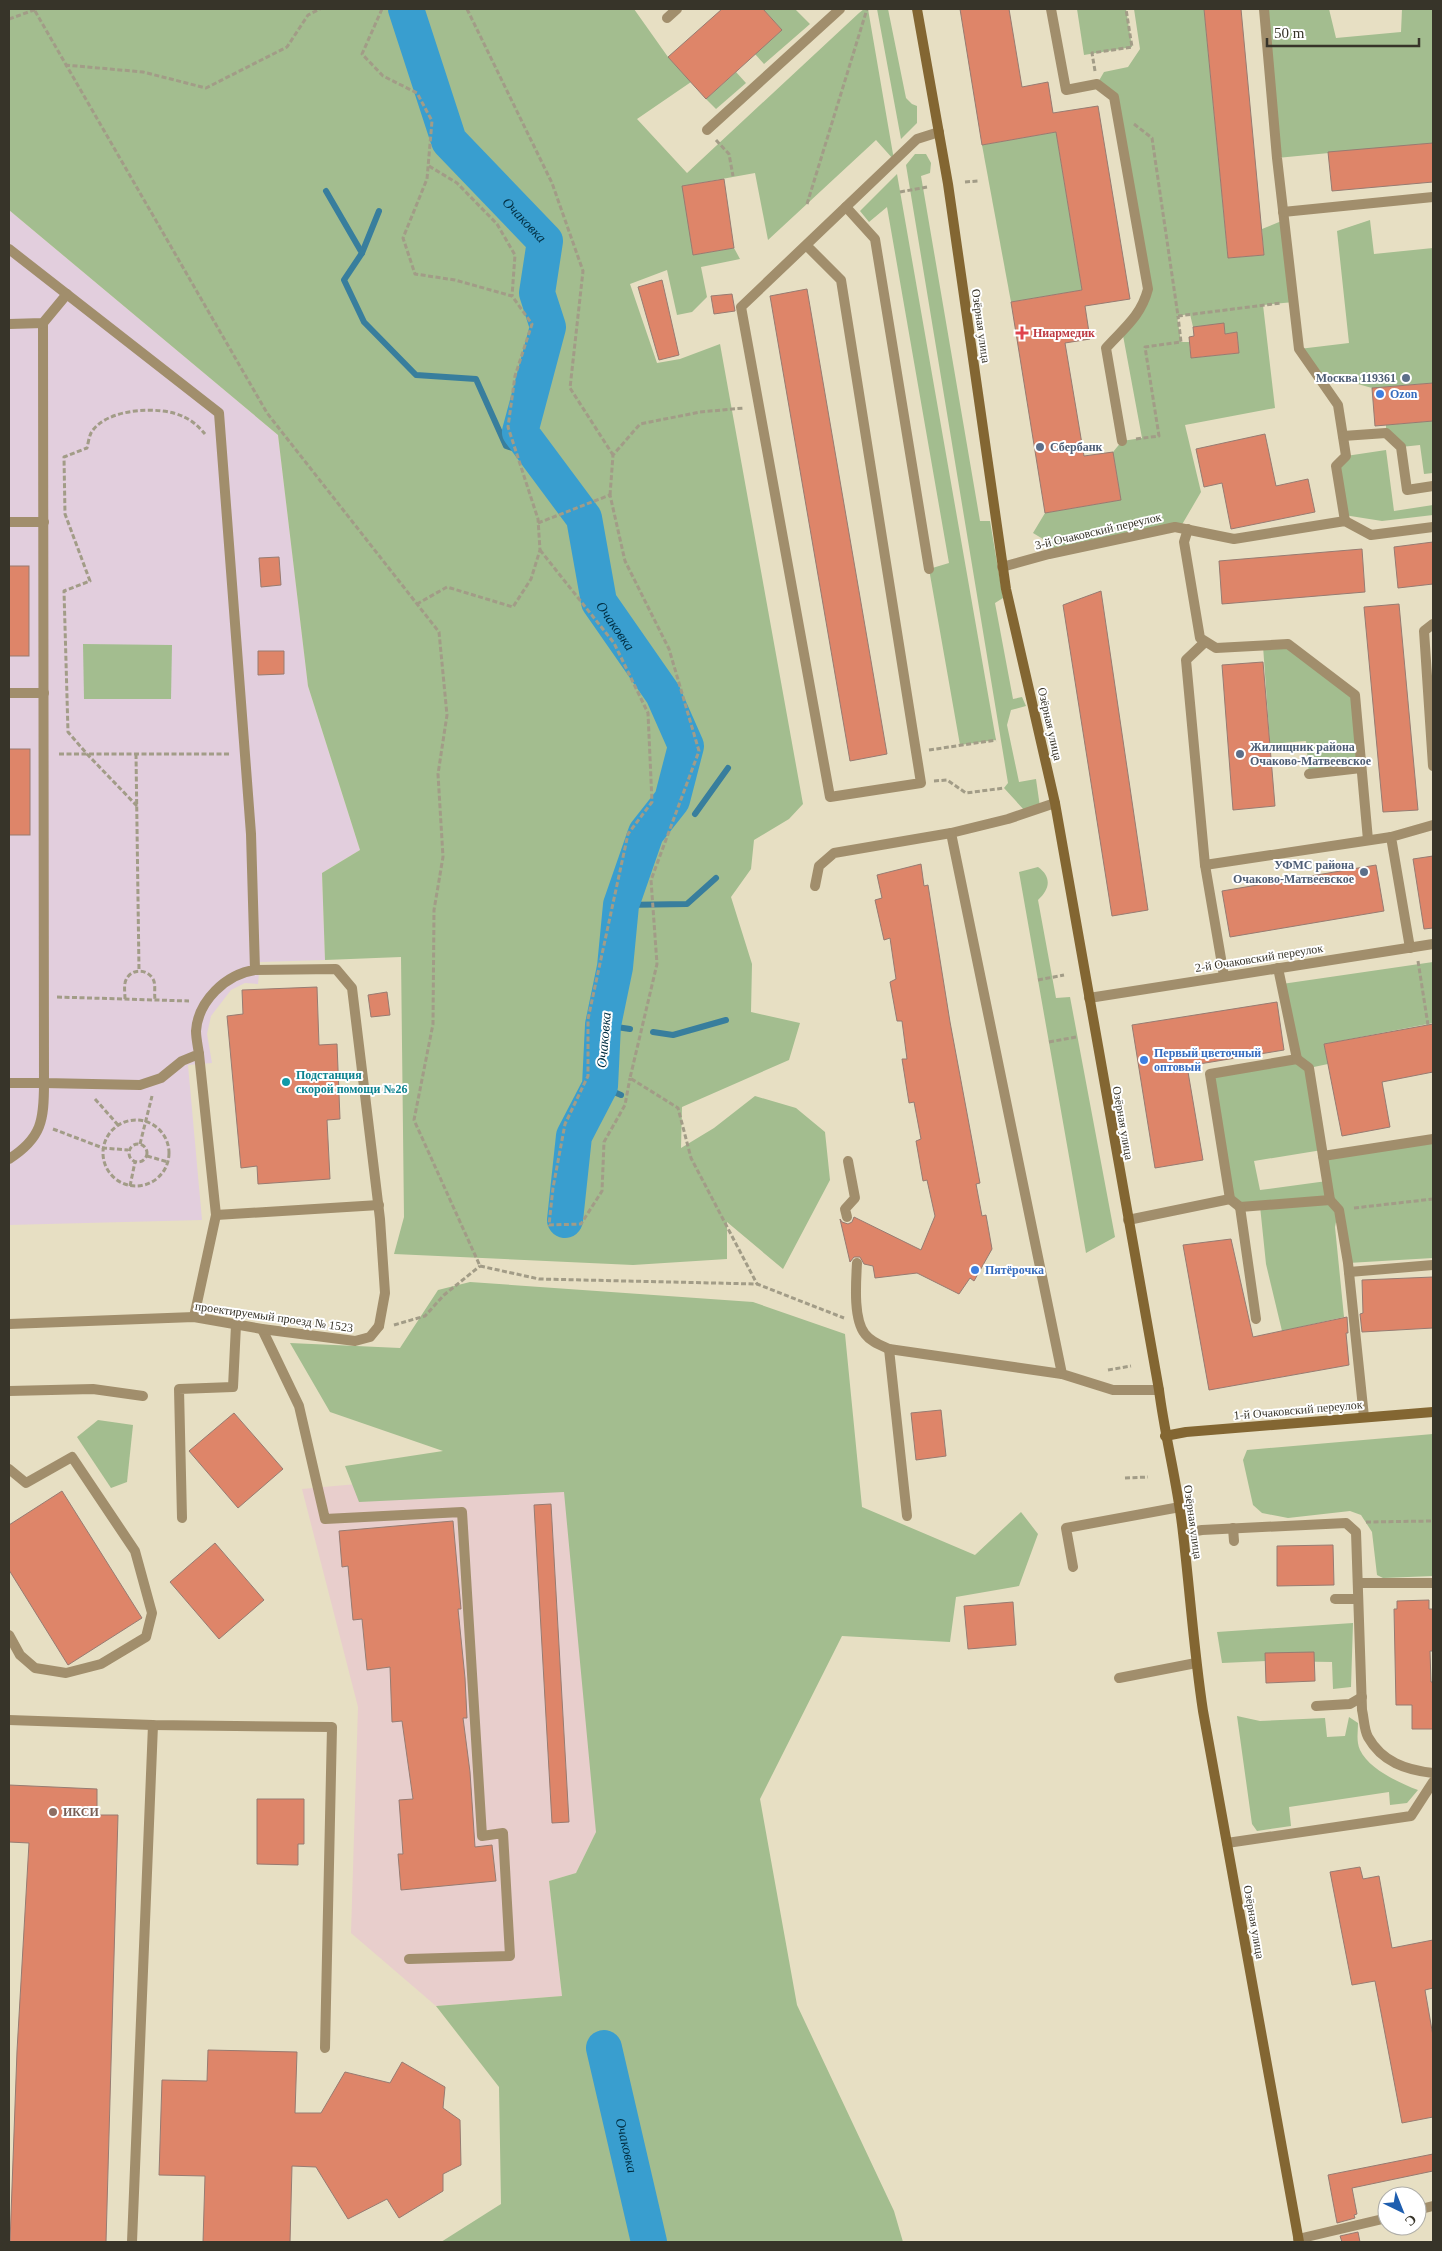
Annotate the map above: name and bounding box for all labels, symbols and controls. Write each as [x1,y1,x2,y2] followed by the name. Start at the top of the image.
[1267,15,1420,47] scale bar
[1274,25,1305,41] text: 50 m
[500,194,549,245] water label: Очаковка
[969,288,993,365] street label: Озёрная улица
[1015,326,1029,340] marker: Ниармедик
[1033,326,1095,340] place label: Ниармедик
[1316,371,1396,385] place label: Москва 119361
[1400,372,1412,384] marker: Москва 119361
[1390,387,1418,401] place label: Ozon
[1374,388,1386,400] marker: Ozon
[1050,440,1103,454] place label: Сбербанк
[1034,441,1046,453] marker: Сбербанк
[1033,510,1163,552] street label: 3-й Очаковский переулок
[593,598,638,653] water label: Очаковка
[1035,686,1065,763] street label: Озёрная улица
[1250,740,1372,768] place label: Жилищник района Очаково-Матвеевское
[1234,748,1246,760] marker: Жилищник района Очаково-Матвеевское
[1233,858,1355,886] place label: УФМС района Очаково-Матвеевское
[1358,866,1370,878] marker: УФМС района Очаково-Матвеевское
[1194,941,1324,975] street label: 2-й Очаковский переулок
[594,1011,614,1069] water label: Очаковка
[1154,1046,1261,1074] place label: Первый цветочный оптовый
[1138,1054,1150,1066] marker: Первый цветочный оптовый
[296,1068,407,1096] place label: Подстанция скорой помощи №26
[280,1076,292,1088] marker: Подстанция скорой помощи №26
[1110,1085,1136,1162] street label: Озёрная улица
[985,1263,1044,1277] place label: Пятёрочка
[969,1264,981,1276] marker: Пятёрочка
[194,1299,354,1335] street label: проектируемый проезд № 1523
[1233,1397,1363,1423] street label: 1-й Очаковский переулок
[1181,1484,1205,1561] street label: Озёрная улица
[63,1805,99,1819] place label: ИКСИ
[47,1806,59,1818] marker: ИКСИ
[1241,1884,1267,1961] street label: Озёрная улица
[613,2116,640,2174] water label: Очаковка
[1377,2186,1427,2236] north arrow
[1402,2211,1419,2229] text: С

